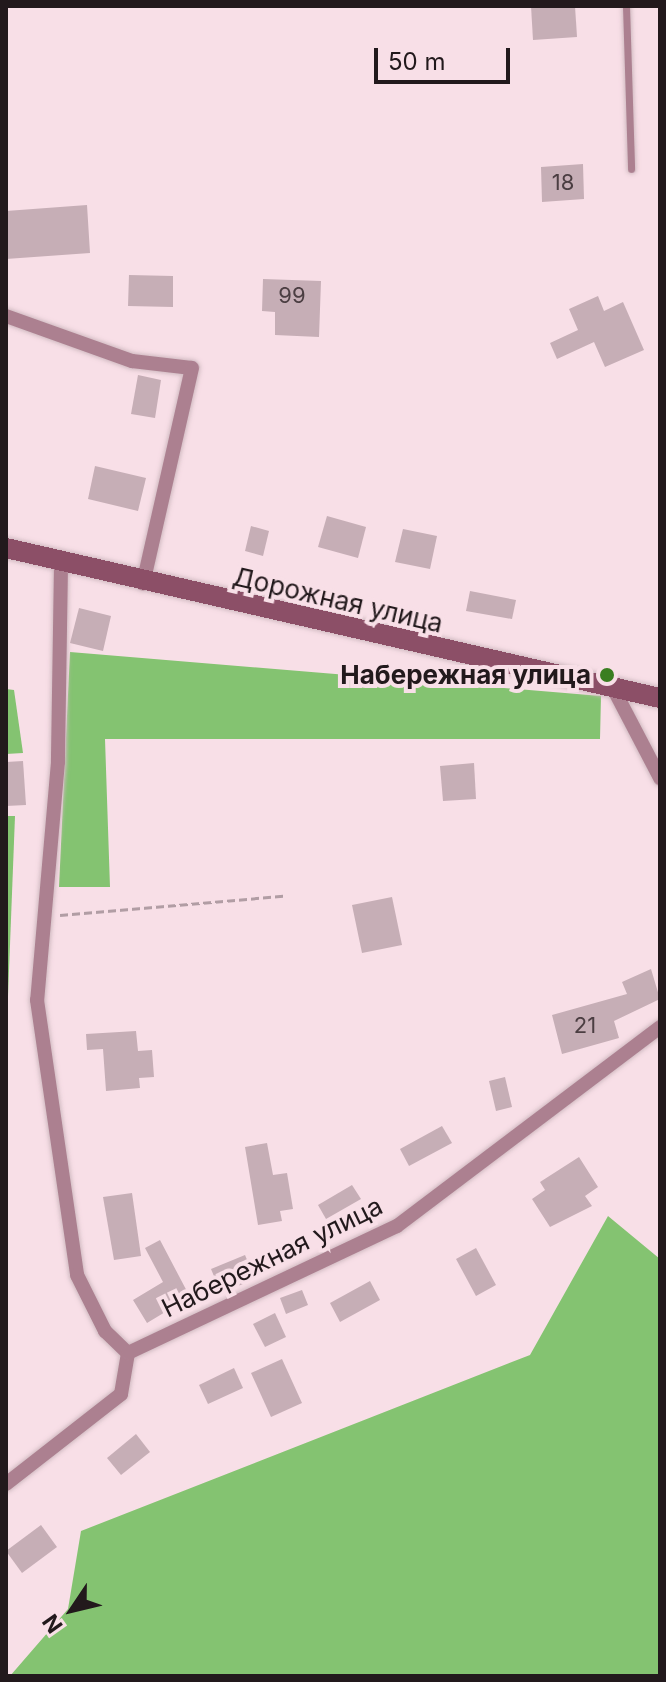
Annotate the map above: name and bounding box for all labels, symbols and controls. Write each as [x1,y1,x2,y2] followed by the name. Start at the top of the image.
[378,32,514,82] scale bar
[388,47,446,76] text: 50 m
[552,170,574,196] house number: 18
[278,283,306,309] house number: 99
[230,561,446,639] street label: Дорожная улица
[340,659,591,691] place label: Набережная улица
[598,666,616,684] marker: Набережная улица
[574,1013,596,1039] house number: 21
[157,1190,387,1324] street label: Набережная улица
[32,1570,112,1650] north arrow
[37,1609,68,1638] text: N

